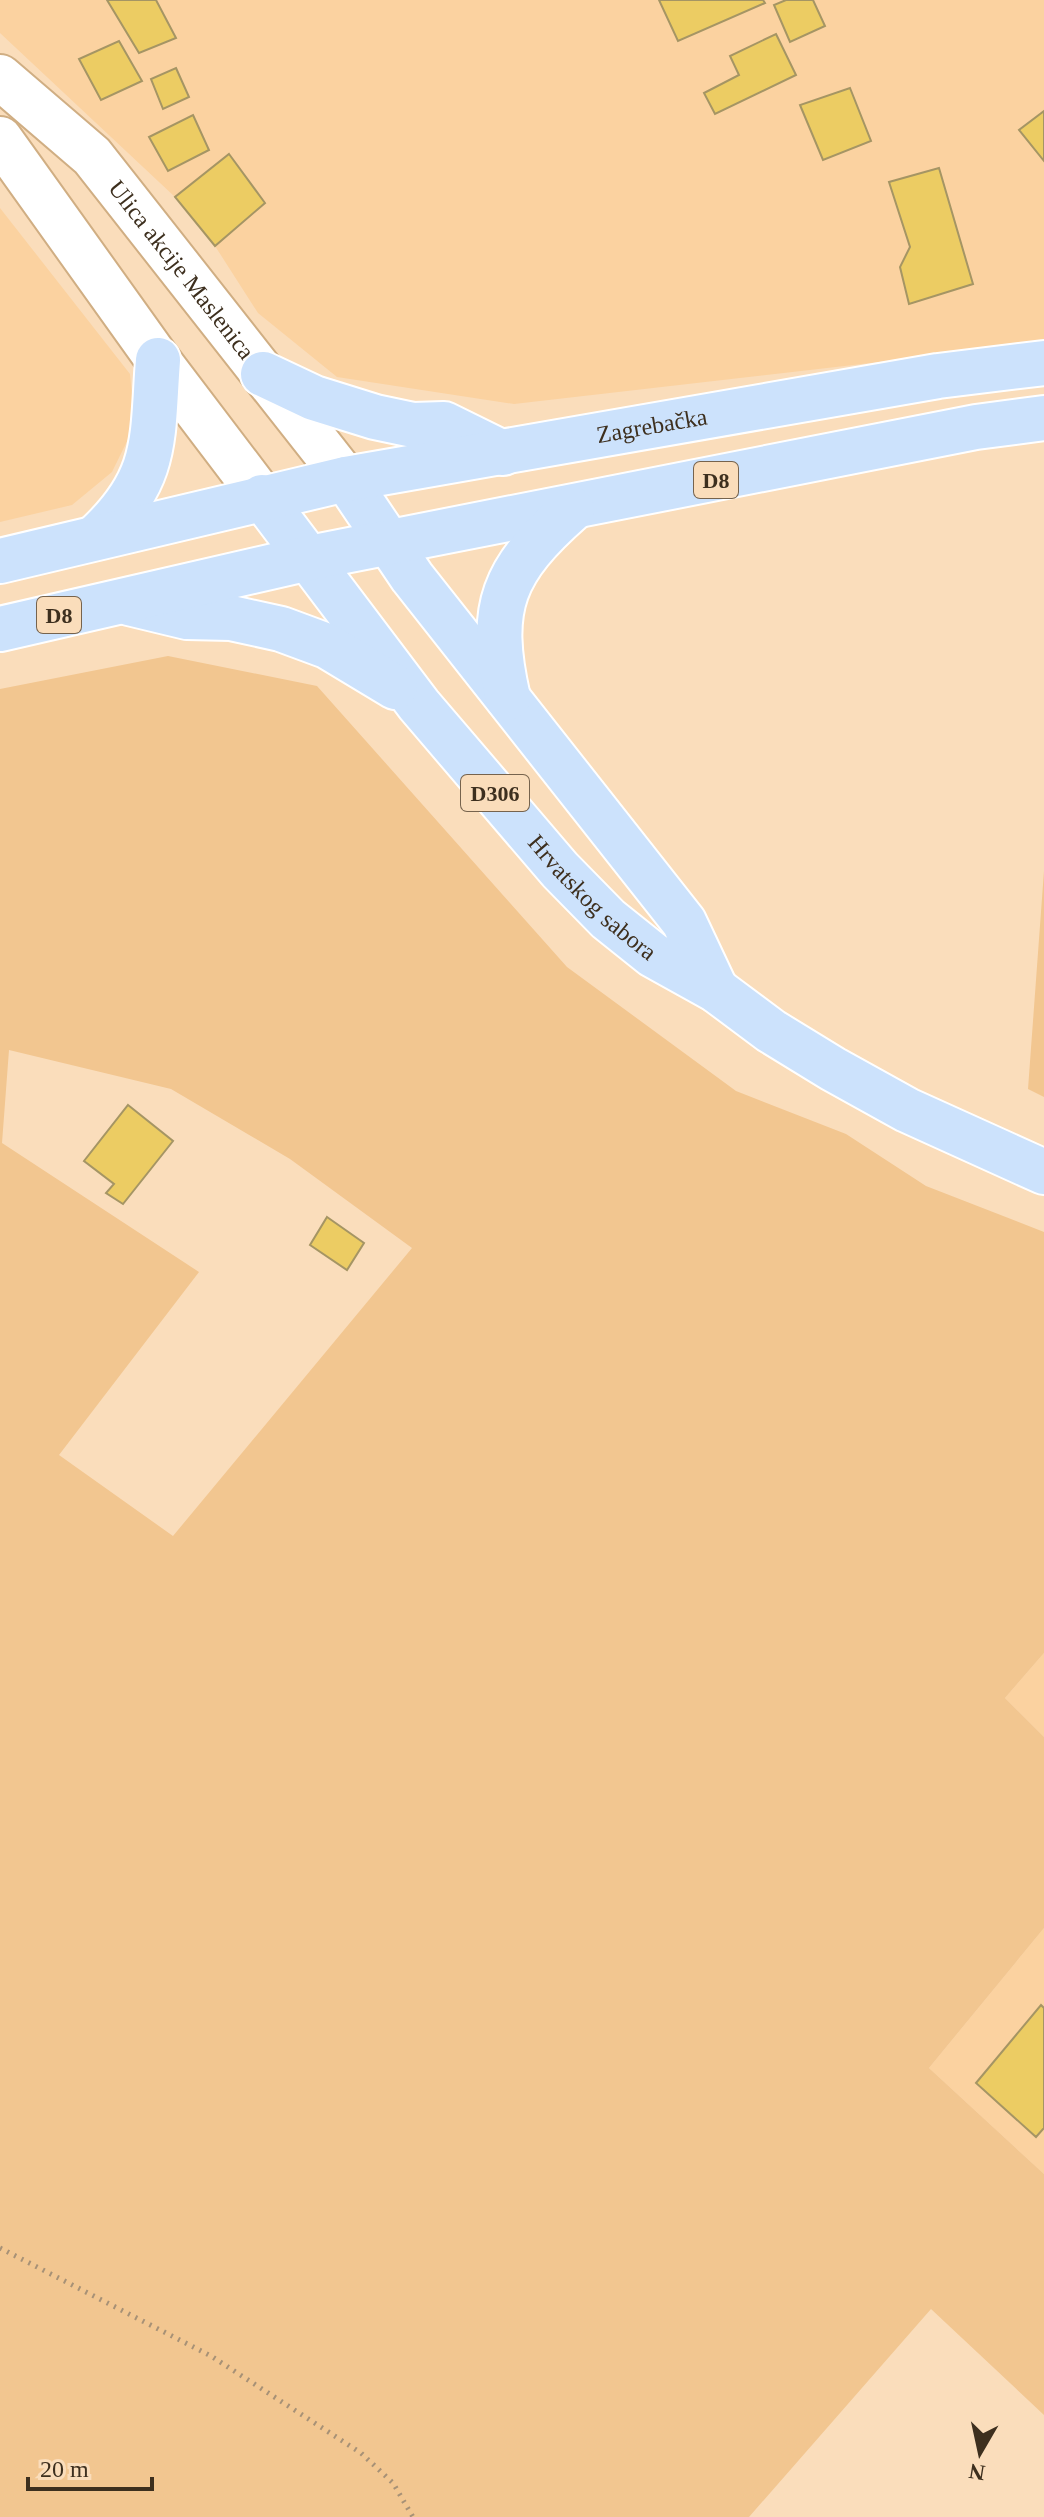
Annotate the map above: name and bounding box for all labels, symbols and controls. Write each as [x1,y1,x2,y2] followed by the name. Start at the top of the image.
[103,175,260,365] street label: Ulica akcije Maslenica
[594,403,710,448] street label: Zagrebačka
[694,462,738,498] road number: D8
[37,597,81,633] road number: D8
[461,775,529,811] road number: D306
[523,830,662,966] street label: Hrvatskog sabora
[940,2413,1020,2493] north arrow
[28,2441,152,2491] scale bar
[40,2456,89,2482] text: 20 m
[967,2459,987,2486] text: N

